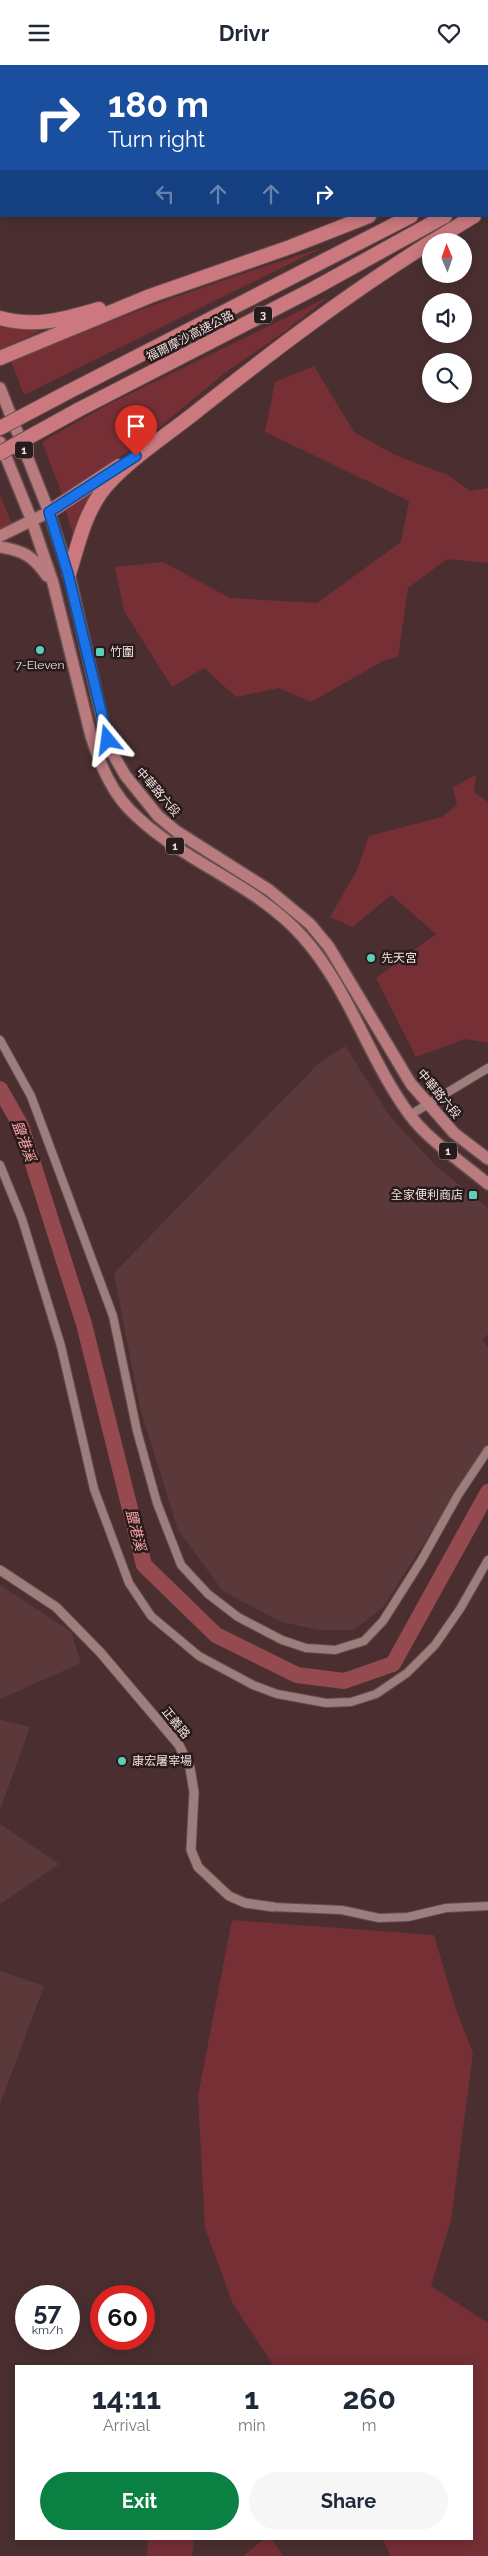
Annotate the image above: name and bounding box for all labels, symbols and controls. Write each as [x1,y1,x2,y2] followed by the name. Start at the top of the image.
[25,19,53,47] icon: menu
[435,19,463,47] icon: heart
[219,20,269,46] text: Drivr
[108,84,209,125] text: 180 m
[25,85,90,150] icon: right
[108,126,205,152] text: Turn right
[151,180,179,208] icon: left
[204,180,232,208] icon: ahead
[257,180,285,208] icon: ahead
[310,180,338,208] icon: right
[422,233,472,283] north arrow
[422,233,472,403] map controls
[422,293,472,343] button: sound
[254,307,272,323] road number: 3
[144,308,236,364] street label: 福爾摩沙高速公路
[422,353,472,403] button: search
[115,405,157,456] pin
[122,412,150,440] icon: arrive
[15,441,33,459] road number: 1
[34,644,46,656] marker: 7-Eleven
[110,645,134,659] place label: 竹圍
[94,646,106,658] marker: 竹圍
[16,658,64,672] place label: 7-Eleven
[81,713,133,765] position arrow
[133,765,183,819] street label: 中華路六段
[166,837,184,854] road number: 1
[381,951,417,965] place label: 先天宮
[365,952,377,964] marker: 先天宮
[414,1067,464,1121] street label: 中華路六段
[9,1119,39,1165] water label: 鹽港溪
[439,1143,457,1159] road number: 1
[391,1188,463,1202] place label: 全家便利商店
[467,1189,479,1201] marker: 全家便利商店
[123,1508,149,1554] water label: 鹽港溪
[159,1705,193,1741] street label: 正義路
[132,1754,192,1768] place label: 康宏屠宰場
[116,1755,128,1767] marker: 康宏屠宰場
[90,2285,155,2350] speed limit sign: 60
[34,2296,61,2326] text: 57
[32,2323,63,2337] text: km/h
[92,2381,161,2416] text: 14:11
[244,2381,259,2416] text: 1
[342,2381,396,2416] text: 260
[103,2416,150,2435] text: Arrival
[238,2416,265,2435] text: min
[362,2416,377,2435] text: m
[40,2472,239,2530] button: Exit
[249,2472,448,2530] button: Share

